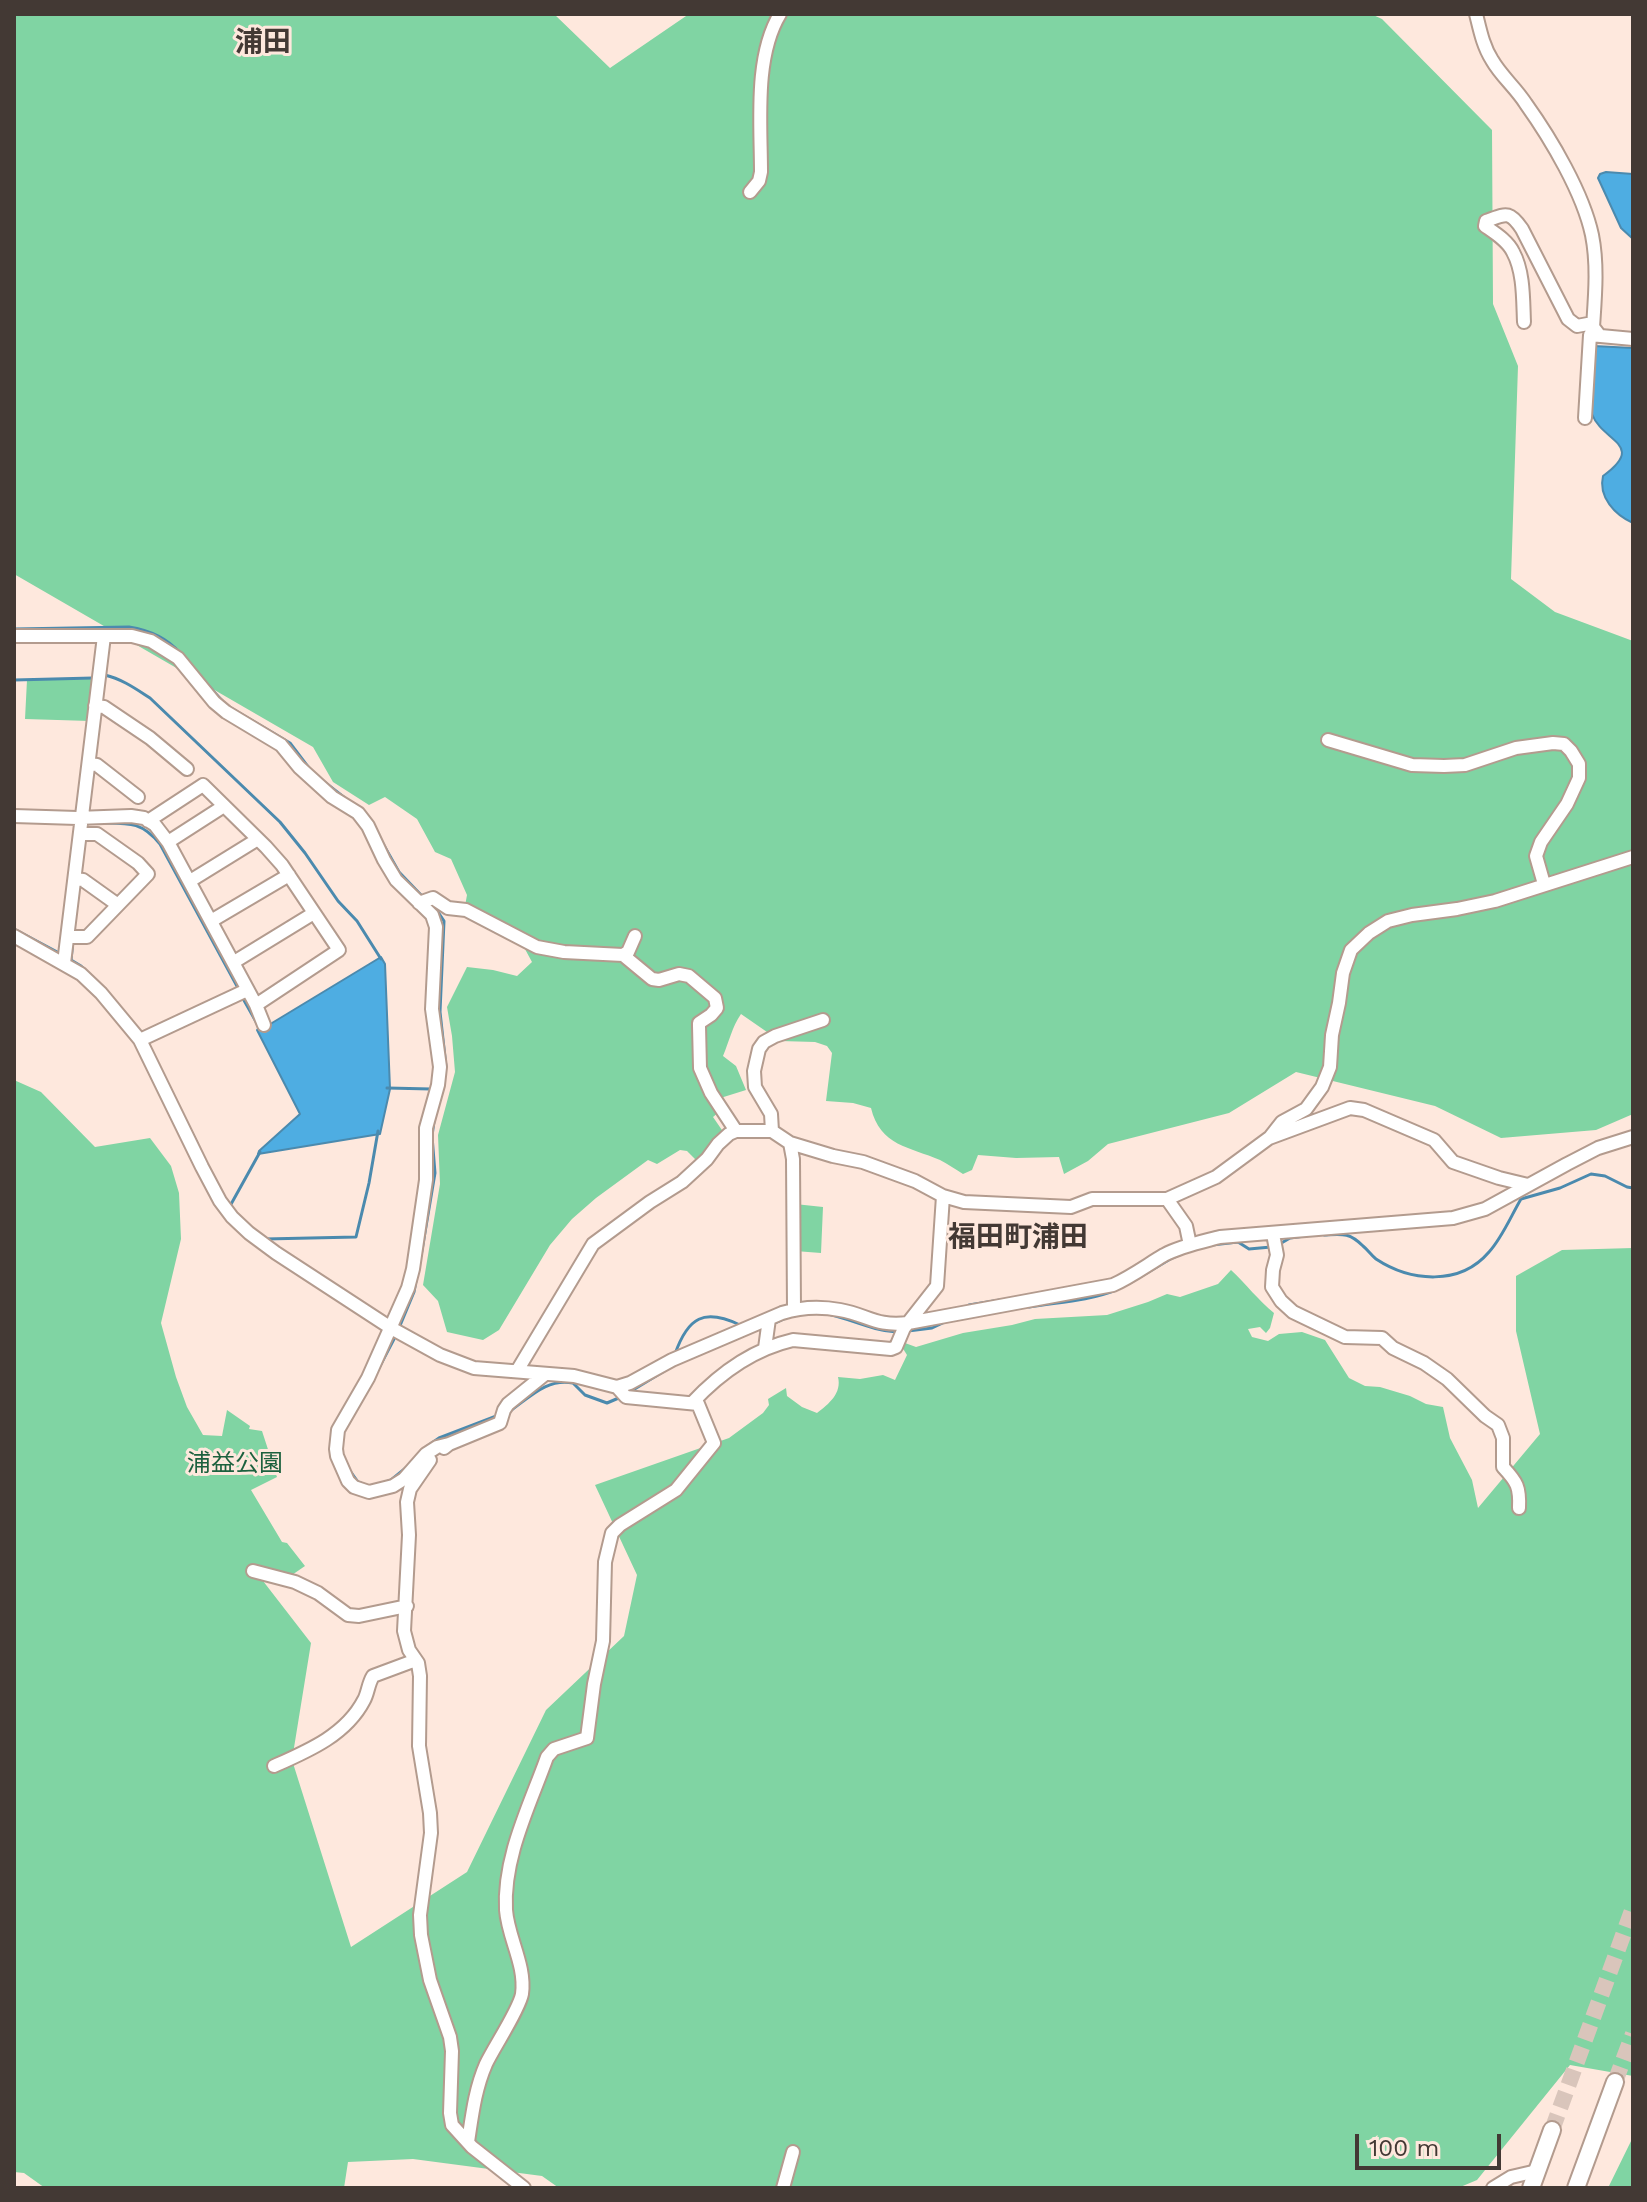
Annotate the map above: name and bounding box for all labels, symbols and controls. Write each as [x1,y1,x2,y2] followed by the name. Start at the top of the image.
[235,26,291,60] district label: 浦田
[948,1221,1088,1255] district label: 福田町浦田
[187,1450,283,1478] park label: 浦益公園
[1359,2118,1505,2168] scale bar
[1369,2134,1439,2162] text: 100 m

